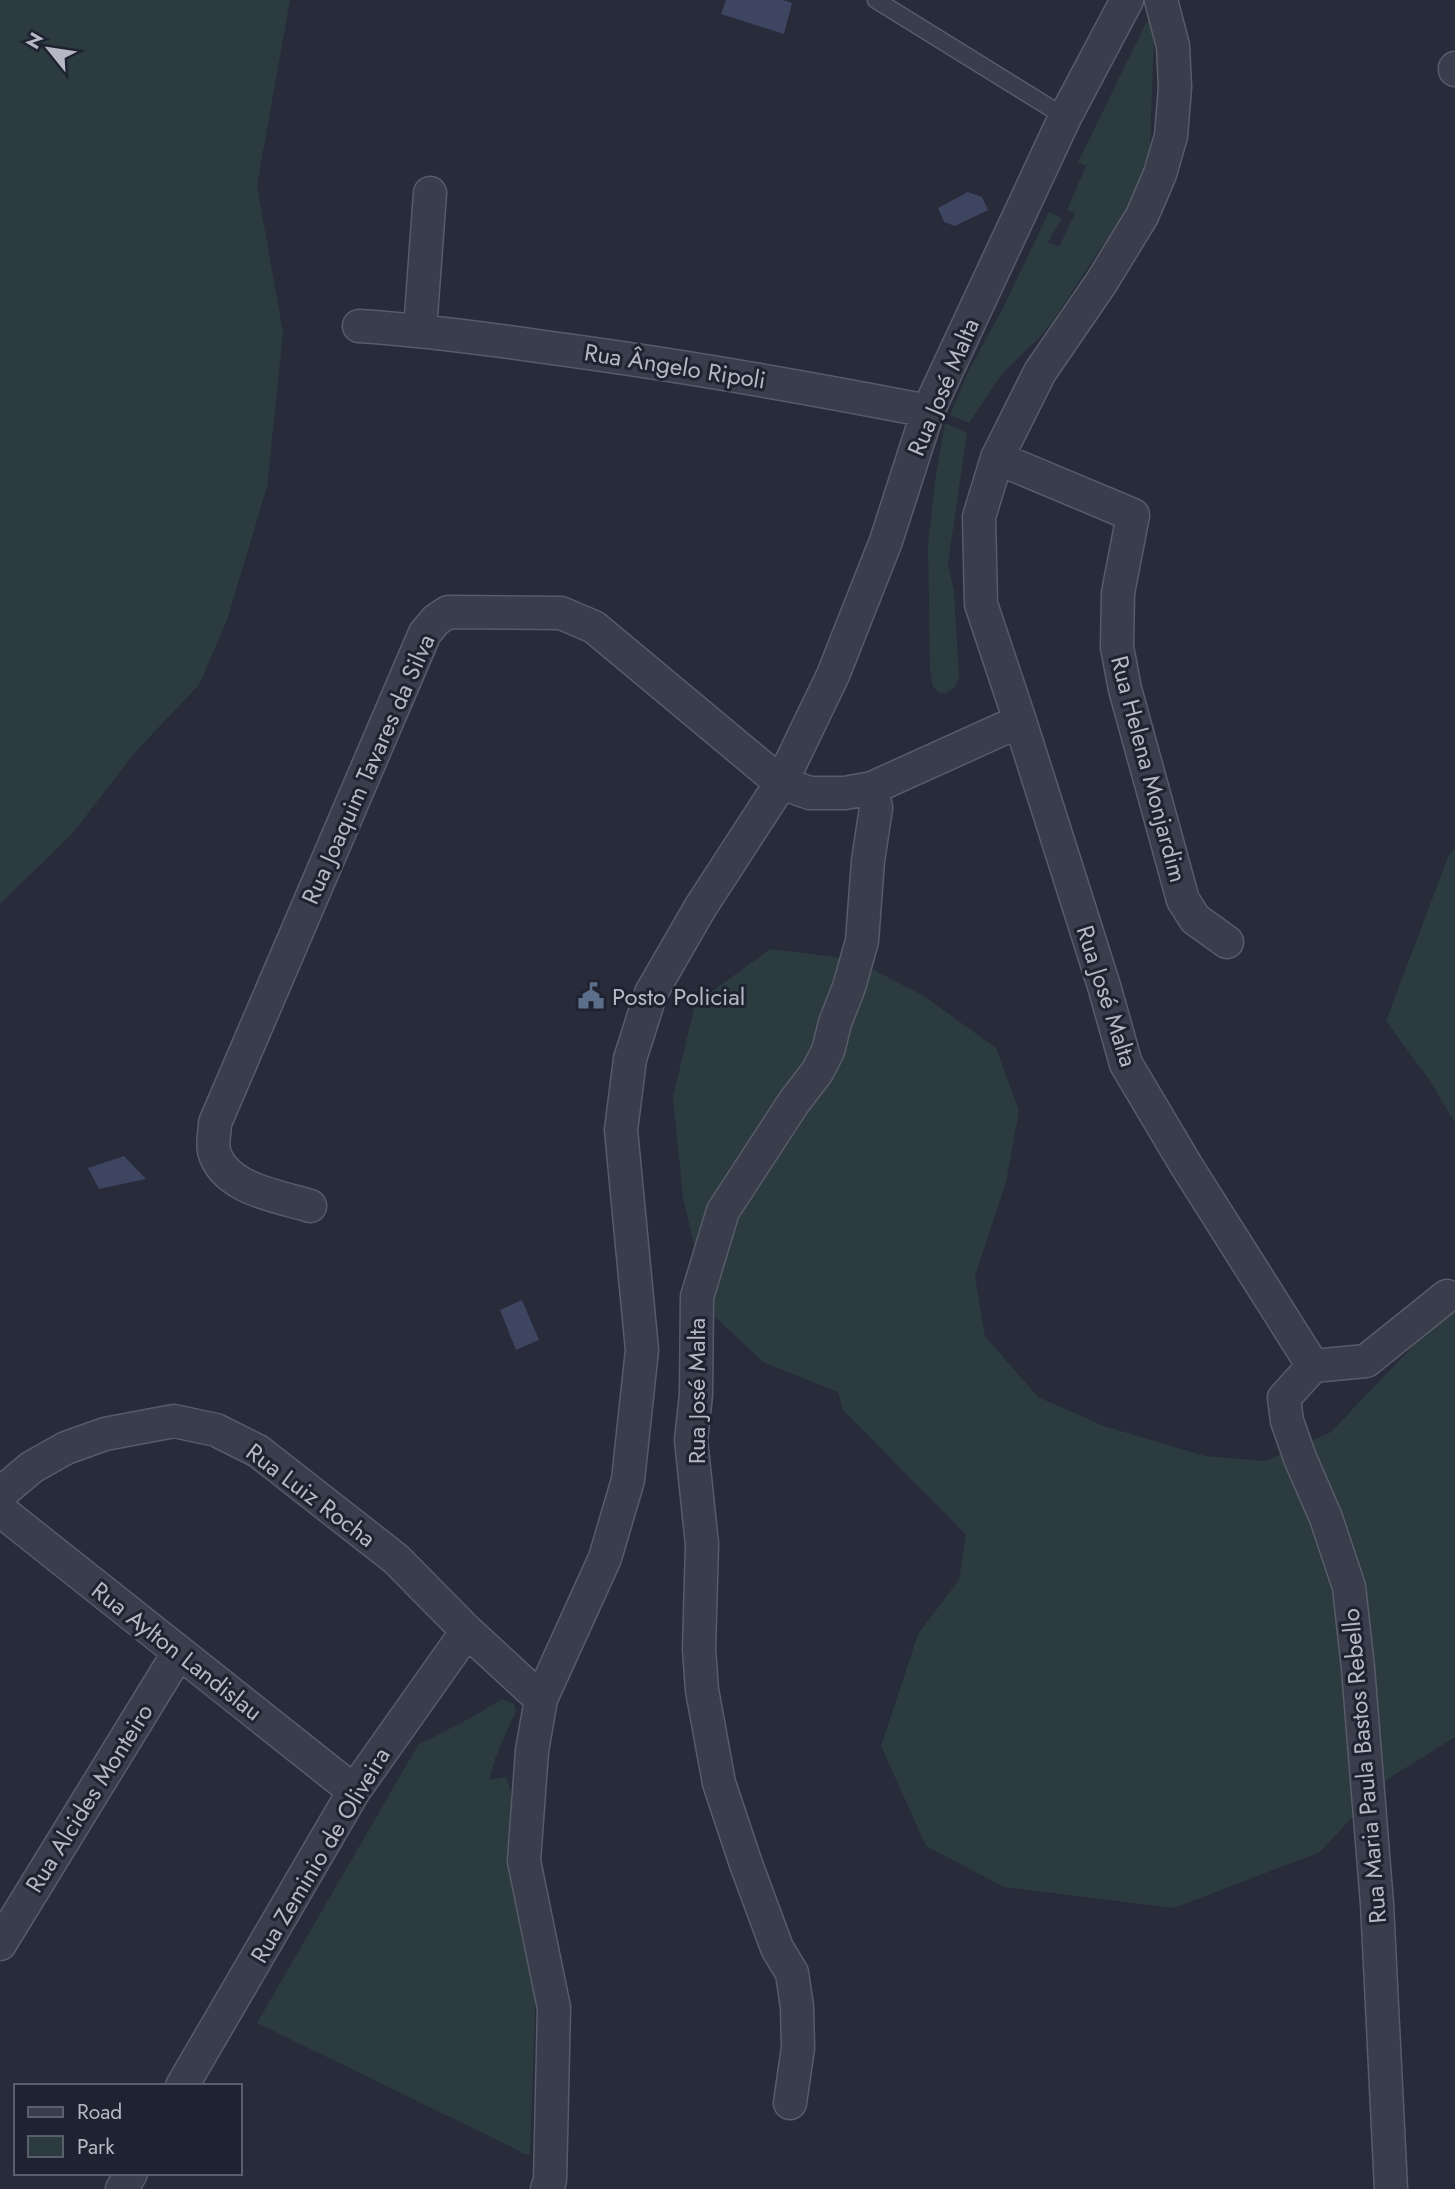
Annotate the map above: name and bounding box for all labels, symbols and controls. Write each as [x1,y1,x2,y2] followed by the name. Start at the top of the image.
[14,14,84,84] north arrow
[19,27,50,54] text: N
[898,313,988,461] street label: Rua José Malta
[582,334,768,398] street label: Rua Ângelo Ripoli
[293,628,443,910] street label: Rua Joaquim Tavares da Silva
[1102,652,1196,886] street label: Rua Helena Monjardim
[1068,921,1146,1071] street label: Rua José Malta
[612,979,745,1014] place label: Posto Policial
[576,981,606,1011] public building icon: Posto Policial
[679,1318,714,1464] street label: Rua José Malta
[239,1435,383,1555] street label: Rua Luiz Rocha
[84,1573,270,1729] street label: Rua Aylton Landislau
[1333,1607,1395,1925] street label: Rua Maria Paula Bastos Rebello
[17,1697,161,1899] street label: Rua Alcides Monteiro
[242,1740,398,1970] street label: Rua Zeminio de Oliveira
[14,2084,242,2175] legend
[77,2097,122,2127] text: Road
[77,2132,115,2162] text: Park

